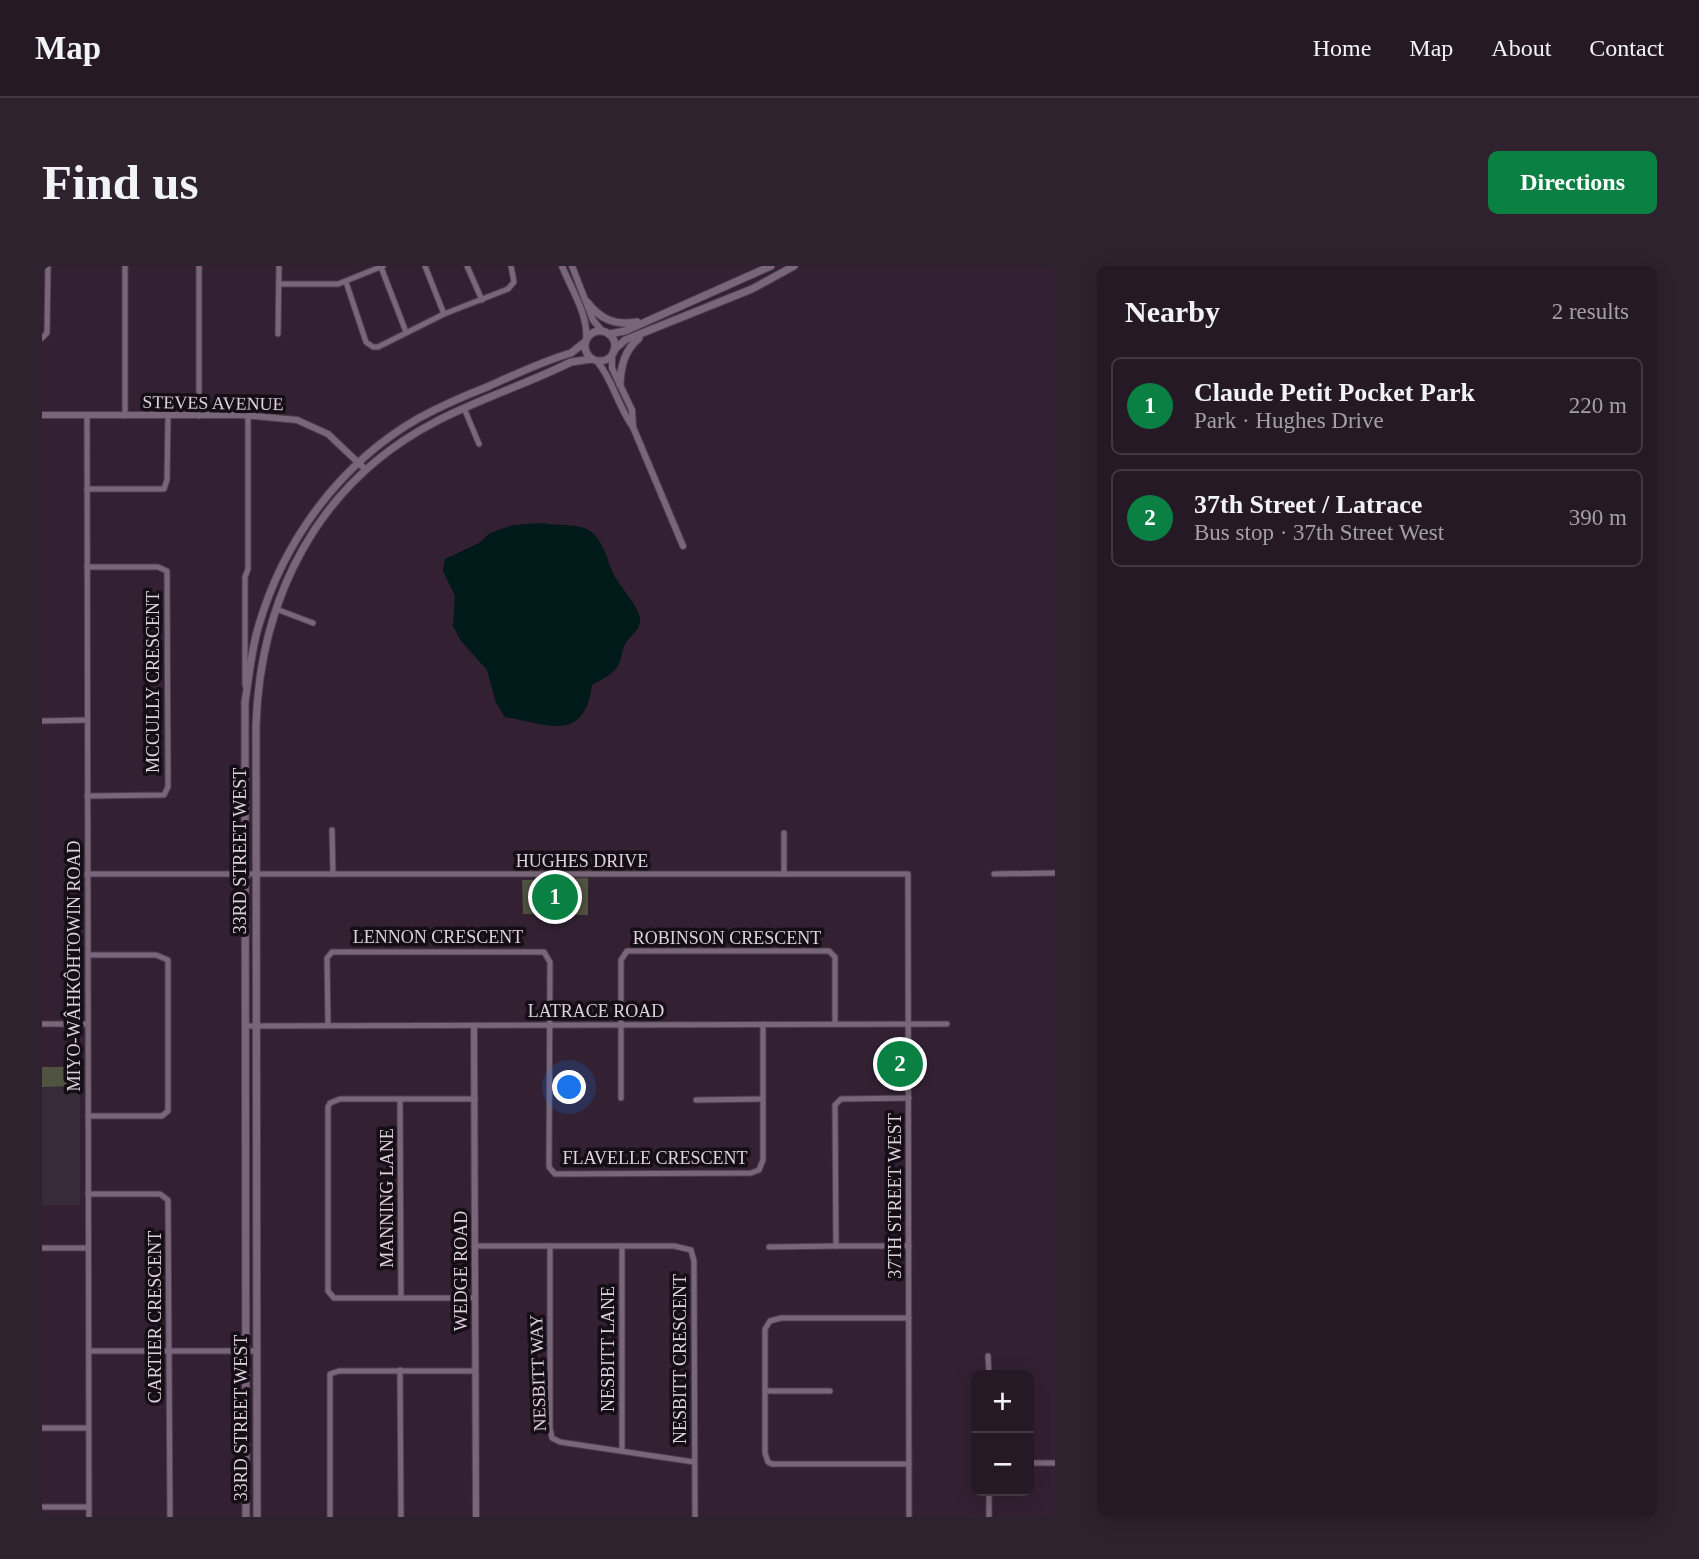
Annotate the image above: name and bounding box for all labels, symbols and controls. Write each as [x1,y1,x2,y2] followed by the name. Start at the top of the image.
[35,30,101,66] text: Map
[1313,35,1371,61] text: Home
[1409,35,1453,61] text: Map
[1491,35,1551,61] text: About
[1589,35,1664,61] text: Contact
[1488,151,1657,214] button: Directions
[42,155,199,210] text: Find us
[1125,295,1220,328] text: Nearby
[1552,299,1629,324] text: 2 results
[1194,378,1475,407] text: Claude Petit Pocket Park
[142,392,284,414] street label: STEVES AVENUE
[1144,393,1156,418] text: 1
[1569,393,1627,418] text: 220 m
[1194,408,1384,433] text: Park · Hughes Drive
[1194,490,1422,519] text: 37th Street / Latrace
[1144,505,1156,530] text: 2
[1569,505,1627,530] text: 390 m
[1194,520,1444,545] text: Bus stop · 37th Street West
[143,591,163,773] street label: MCCULLY CRESCENT
[230,768,250,934] street label: 33RD STREET WEST
[63,840,84,1092] street label: MIYO-WÂHKÔHTOWIN ROAD
[516,851,648,871] street label: HUGHES DRIVE
[532,871,578,923] pin: 1
[353,927,523,947] street label: LENNON CRESCENT
[633,928,821,948] street label: ROBINSON CRESCENT
[528,1001,664,1021] street label: LATRACE ROAD
[877,1038,923,1090] pin: 2
[552,1070,586,1104] your location
[885,1113,905,1279] street label: 37TH STREET WEST
[377,1128,397,1268] street label: MANNING LANE
[562,1148,748,1168] street label: FLAVELLE CRESCENT
[451,1211,471,1331] street label: WEDGE ROAD
[145,1231,165,1403] street label: CARTIER CRESCENT
[670,1274,690,1444] street label: NESBITT CRESCENT
[598,1286,618,1412] street label: NESBITT LANE
[526,1314,550,1432] street label: NESBITT WAY
[231,1335,251,1501] street label: 33RD STREET WEST
[971,1370,1034,1496] map controls
[971,1370,1034,1433] button: +
[971,1433,1034,1496] button: −

